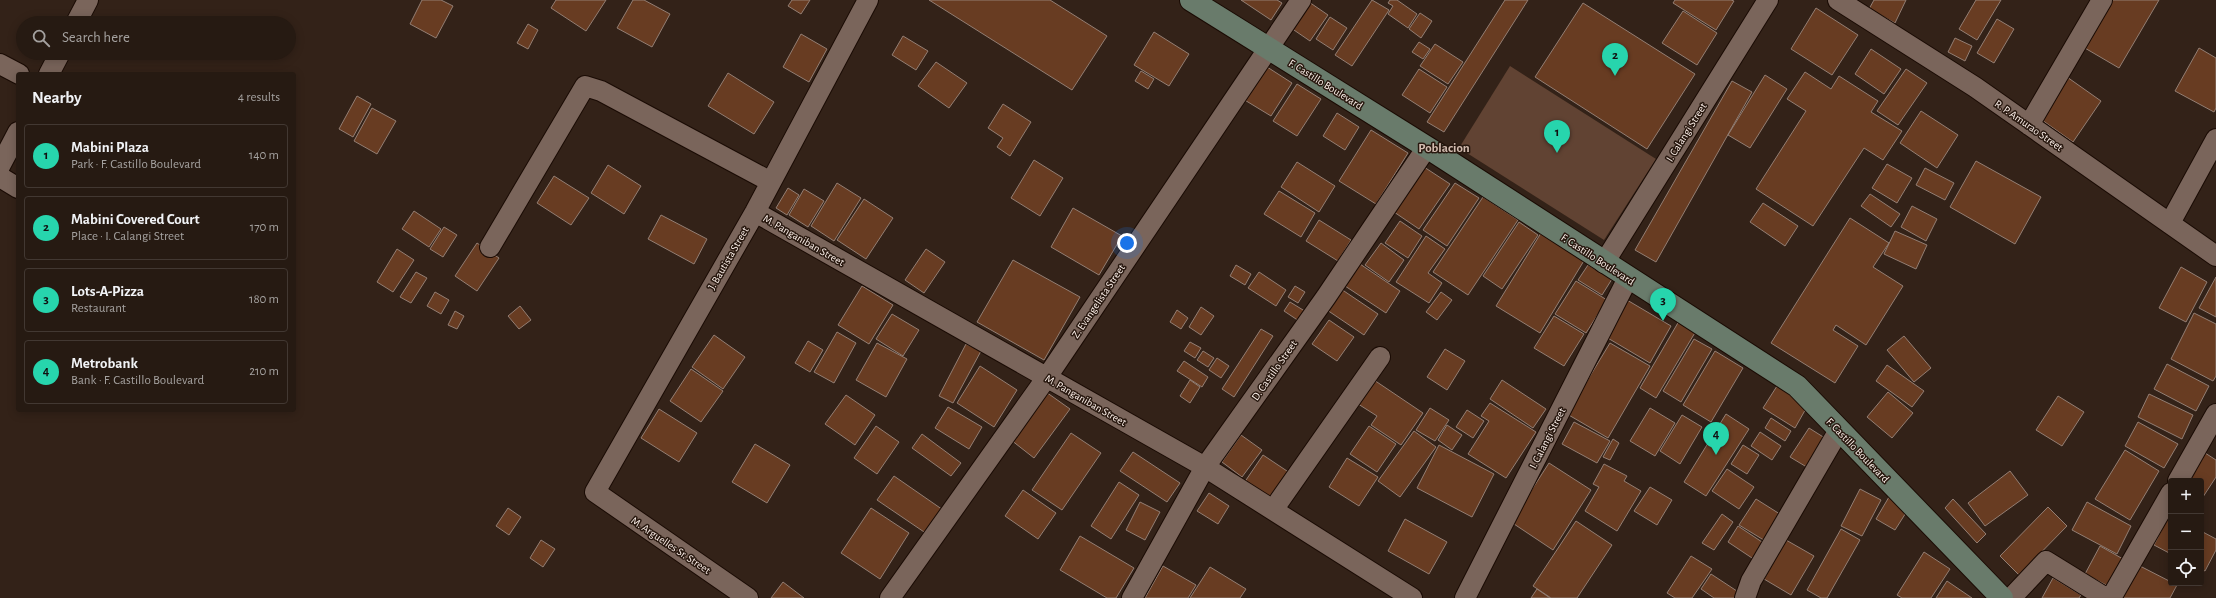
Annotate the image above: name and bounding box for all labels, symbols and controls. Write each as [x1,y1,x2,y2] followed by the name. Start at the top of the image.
[16,16,296,60] search box
[30,27,52,49] icon: search
[62,30,130,45] text: Search here
[1602,43,1628,76] pin: 2
[1287,57,1365,112] street label: F. Castillo Boulevard
[32,89,82,106] text: Nearby
[238,91,280,104] text: 4 results
[1993,98,2065,153] street label: R. P. Amurao Street
[1664,101,1709,164] street label: I. Calangi Street
[1544,120,1570,153] pin: 1
[71,140,149,155] text: Mabini Plaza
[1418,142,1470,155] district label: Poblacion
[44,149,48,162] text: 1
[249,149,279,162] text: 140 m
[71,158,201,171] text: Park · F. Castillo Boulevard
[71,212,200,227] text: Mabini Covered Court
[761,213,847,268] street label: M. Panganiban Street
[43,221,49,234] text: 2
[250,221,279,234] text: 170 m
[706,225,751,292] street label: J. Bautista Street
[71,230,184,243] text: Place · I. Calangi Street
[1559,232,1637,287] street label: F. Castillo Boulevard
[1117,233,1137,253] your location
[1070,262,1127,340] street label: Z. Evangelista Street
[71,284,144,299] text: Lots-A-Pizza
[1650,288,1676,321] pin: 3
[43,293,49,306] text: 3
[249,293,279,306] text: 180 m
[71,302,126,315] text: Restaurant
[1250,338,1299,402] street label: D. Castillo Street
[71,356,138,371] text: Metrobank
[43,365,49,378] text: 4
[249,365,279,378] text: 210 m
[1043,373,1129,428] street label: M. Panganiban Street
[71,374,204,387] text: Bank · F. Castillo Boulevard
[1527,406,1568,471] street label: I. Calangi Street
[1824,416,1891,485] street label: F. Castillo Boulevard
[1703,422,1729,455] pin: 4
[2168,478,2204,586] map controls
[2168,478,2204,514] button: +
[2168,514,2204,550] button: −
[629,515,713,576] street label: M. Arguelles Sr. Street
[2168,550,2204,586] button: locate

